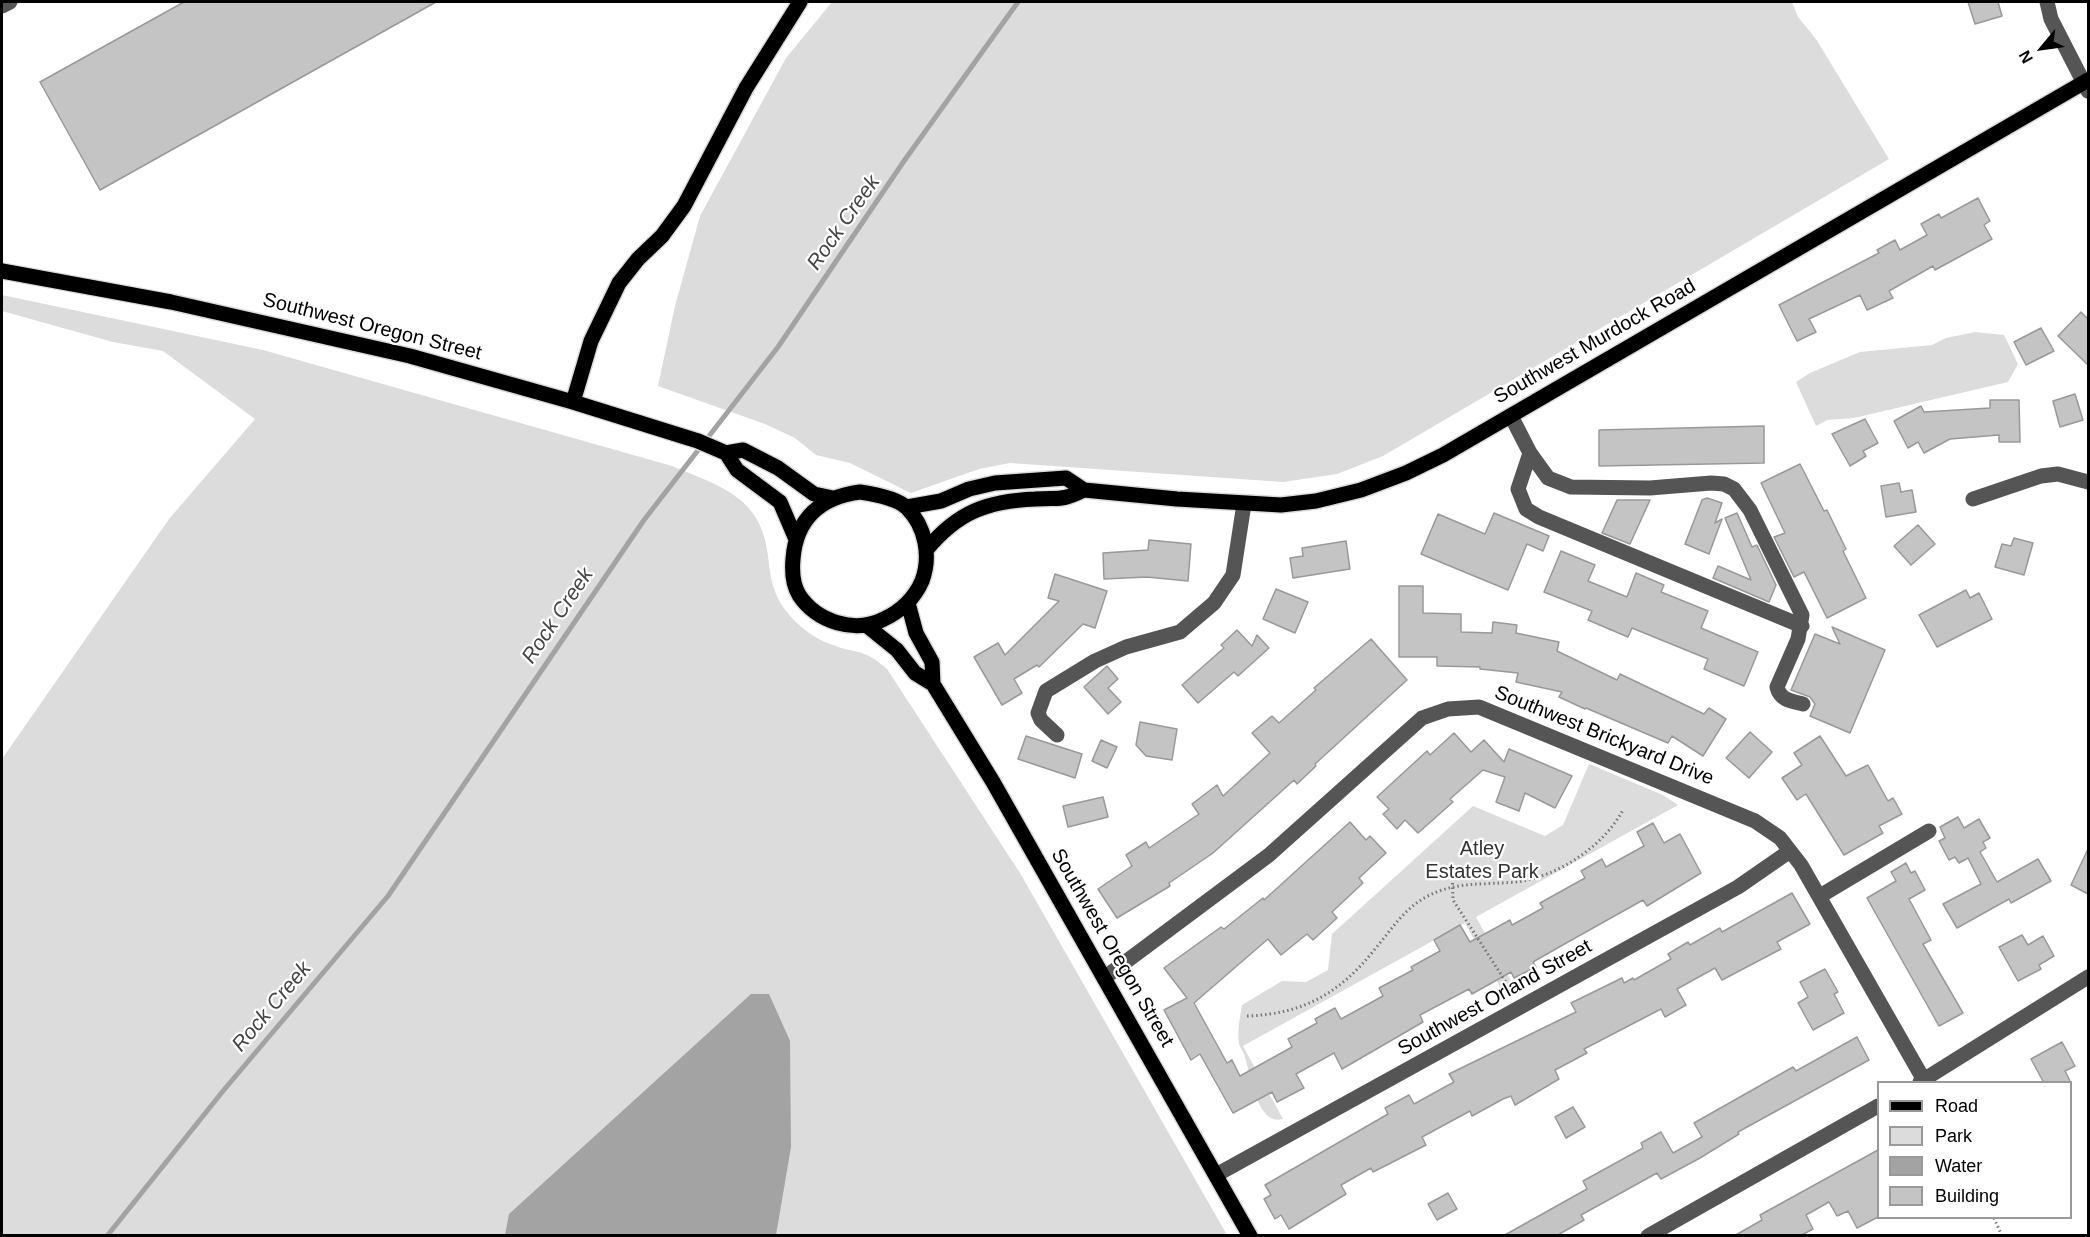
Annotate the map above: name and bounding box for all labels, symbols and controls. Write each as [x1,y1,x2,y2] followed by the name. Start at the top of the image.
[2012,18,2072,78] north arrow
[2016,48,2036,66] text: N
[802,171,886,275] water label: Rock Creek
[1490,274,1700,410] street label: Southwest Murdock Road
[260,288,484,366] street label: Southwest Oregon Street
[517,563,599,669] water label: Rock Creek
[1491,681,1717,791] street label: Southwest Brickyard Drive
[1425,837,1539,884] park label: Atley Estates Park
[1045,845,1179,1051] street label: Southwest Oregon Street
[1394,935,1596,1061] street label: Southwest Orland Street
[227,957,317,1057] water label: Rock Creek
[1877,1081,2072,1219] legend
[1935,1096,1978,1116] text: Road
[1935,1126,1972,1146] text: Park
[1935,1156,1982,1176] text: Water
[1935,1186,1999,1206] text: Building

